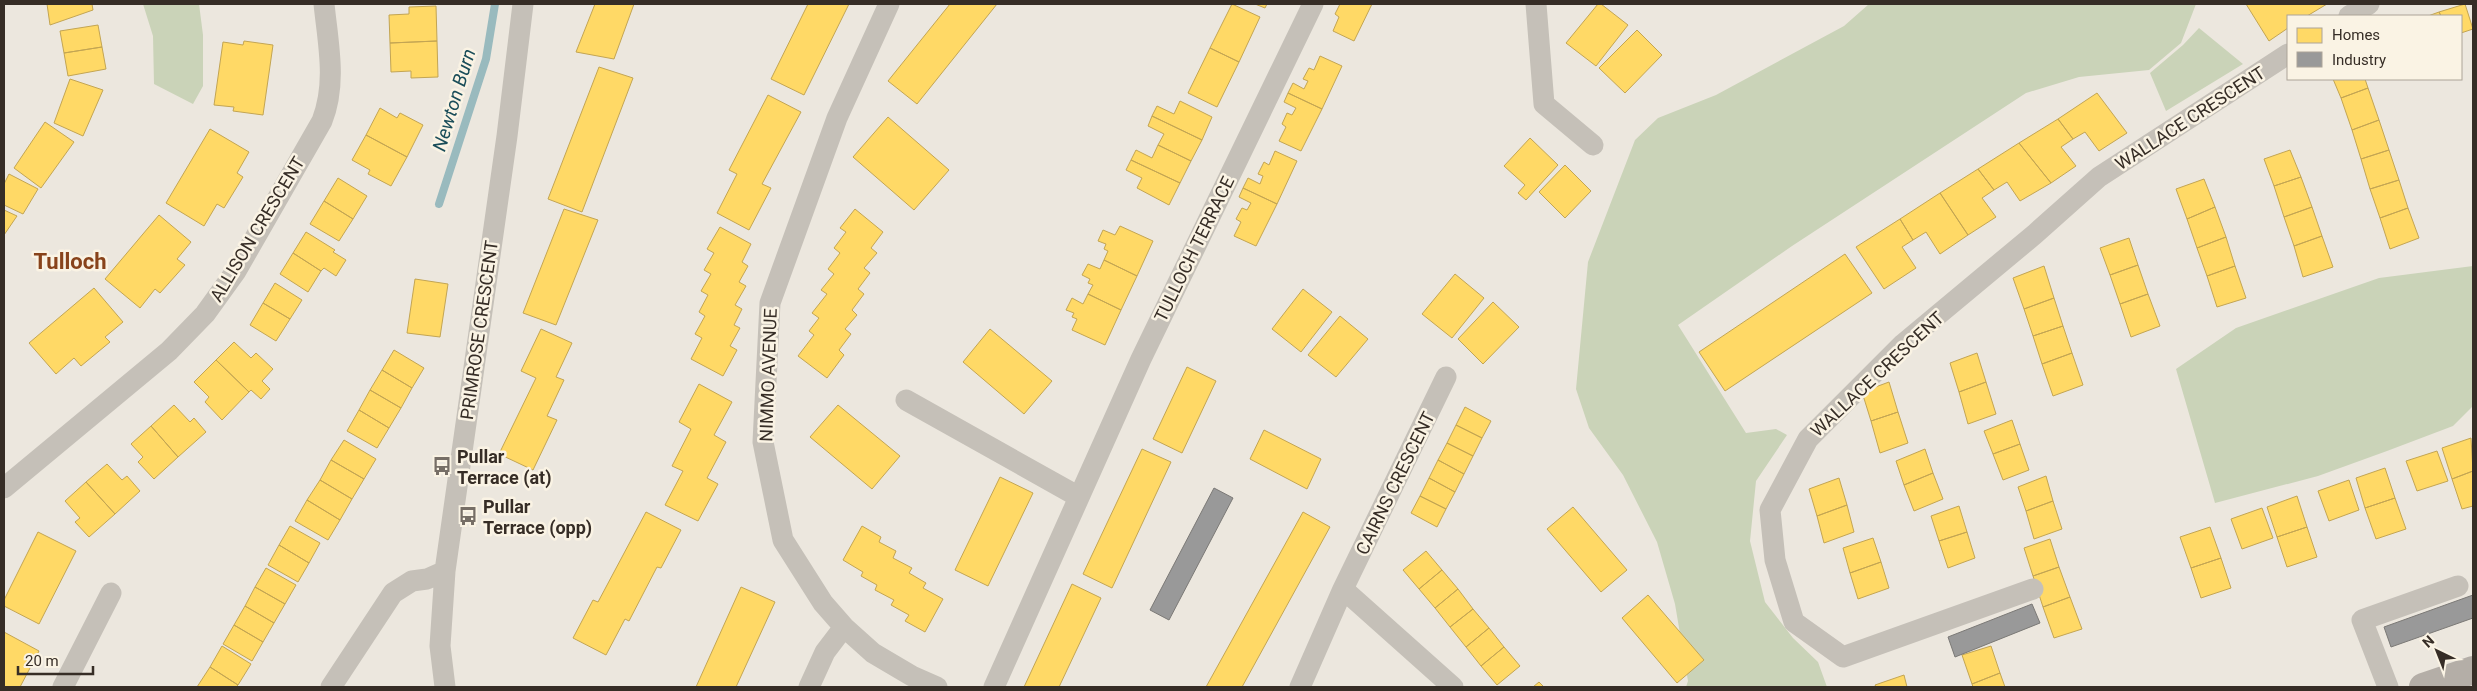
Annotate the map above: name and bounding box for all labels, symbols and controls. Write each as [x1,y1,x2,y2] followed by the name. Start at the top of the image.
[2287,15,2462,80] legend
[2332,26,2380,44] text: Homes
[428,46,480,154] water label: Newton Burn
[2332,51,2386,69] text: Industry
[2111,62,2269,174] street label: WALLACE CRESCENT
[205,152,309,305] street label: ALLISON CRESCENT
[1150,173,1238,325] street label: TULLOCH TERRACE
[456,239,502,421] street label: PRIMROSE CRESCENT
[34,249,107,274] district label: Tulloch
[1806,307,1948,441] street label: WALLACE CRESCENT
[755,308,781,442] street label: NIMMO AVENUE
[1351,408,1439,558] street label: CAIRNS CRESCENT
[457,446,552,489] place label: Pullar Terrace (at)
[431,455,453,477] bus stop icon: Pullar Terrace (at)
[483,496,592,539] place label: Pullar Terrace (opp)
[457,505,479,527] bus stop icon: Pullar Terrace (opp)
[2412,626,2462,676] north arrow
[2419,632,2437,651] text: N
[18,644,92,676] scale bar
[25,652,59,670] text: 20 m

